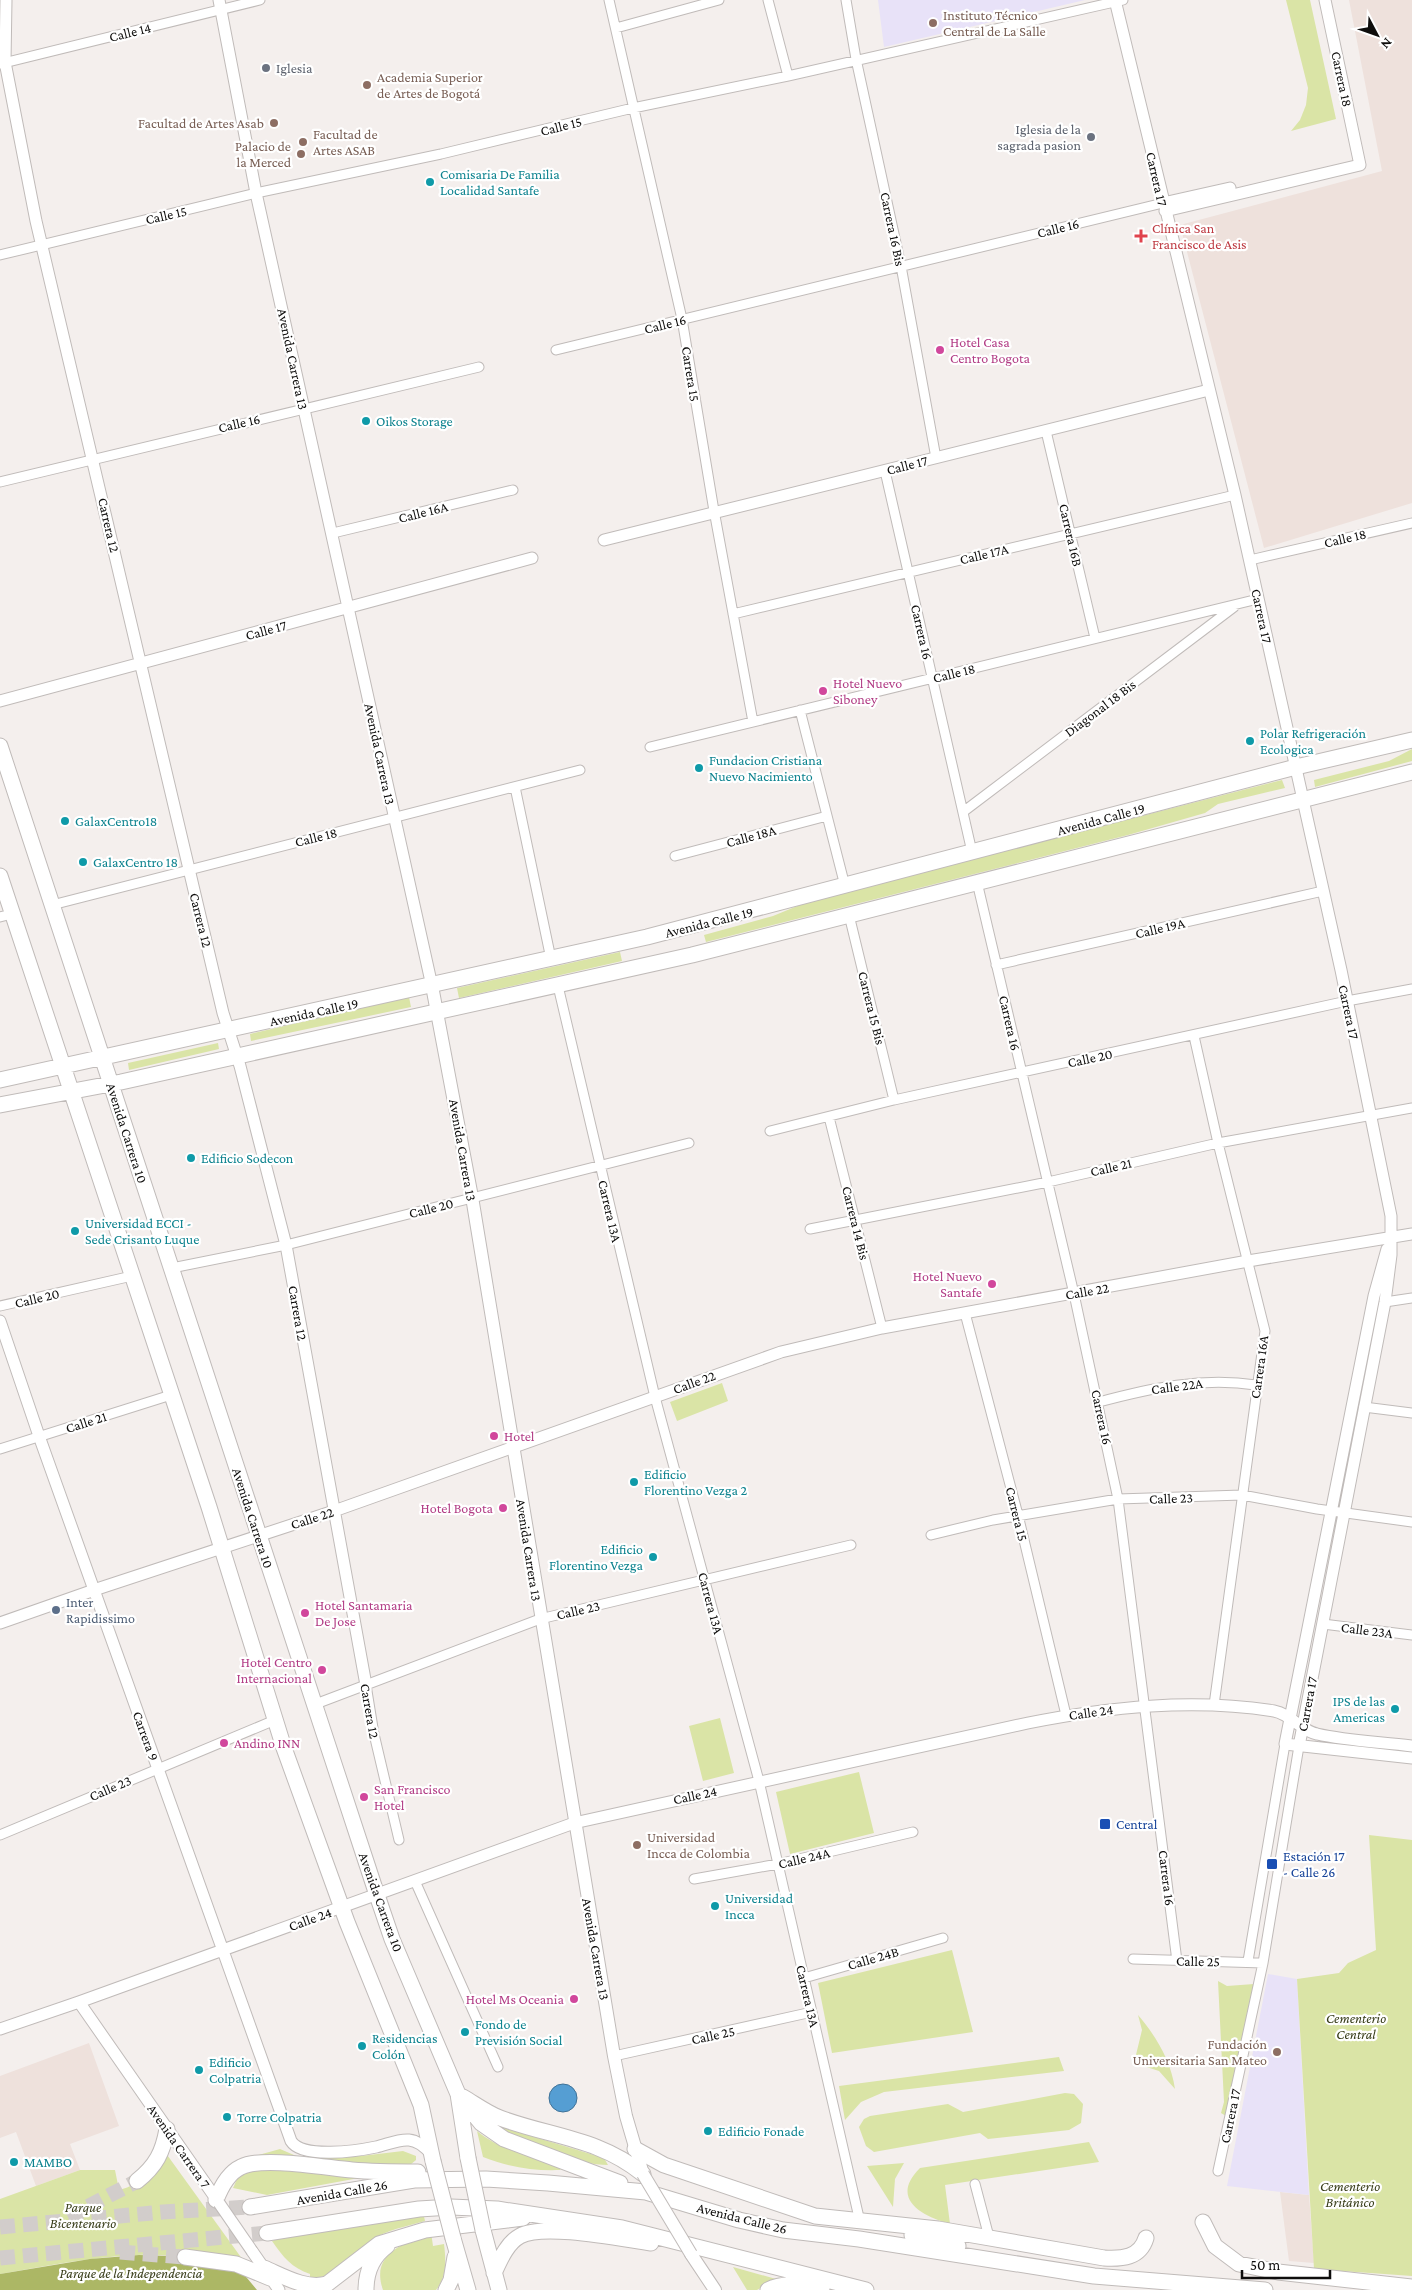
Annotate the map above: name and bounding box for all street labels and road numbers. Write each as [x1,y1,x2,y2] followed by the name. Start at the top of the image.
[107,19,153,45] street label: Calle 14
[1328,50,1356,108] street label: Carrera 18
[539,113,583,139] street label: Calle 15
[1143,150,1171,208] street label: Carrera 17
[877,190,909,268] street label: Carrera 16 Bis
[144,202,188,228] street label: Calle 15
[1035,215,1081,241] street label: Calle 16
[274,307,312,411] street label: Avenida Carrera 13
[642,311,688,337] street label: Calle 16
[679,345,703,403] street label: Carrera 15
[216,410,262,436] street label: Calle 16
[885,452,930,478] street label: Calle 17
[95,496,123,554] street label: Carrera 12
[397,498,449,526] street label: Calle 16A
[1056,502,1086,568] street label: Carrera 16B
[1322,525,1368,551] street label: Calle 18
[958,541,1010,567] street label: Calle 17A
[1248,587,1276,645] street label: Carrera 17
[908,603,936,661] street label: Carrera 16
[244,617,289,643] street label: Calle 17
[931,660,977,686] street label: Calle 18
[1061,676,1139,740] street label: Diagonal 18 Bis
[361,702,399,806] street label: Avenida Carrera 13
[1055,800,1147,838] street label: Avenida Calle 19
[724,822,778,850] street label: Calle 18A
[293,824,339,850] street label: Calle 18
[187,891,216,949] street label: Carrera 12
[663,903,755,941] street label: Avenida Calle 19
[1134,915,1186,941] street label: Calle 19A
[855,970,889,1046] street label: Carrera 15 Bis
[1335,983,1363,1041] street label: Carrera 17
[996,994,1024,1052] street label: Carrera 16
[268,995,360,1029] street label: Avenida Calle 19
[1066,1045,1114,1071] street label: Calle 20
[103,1081,151,1185] street label: Avenida Carrera 10
[446,1098,480,1202] street label: Avenida Carrera 13
[1089,1154,1134,1180] street label: Calle 21
[595,1178,625,1244] street label: Carrera 13A
[839,1184,873,1262] street label: Carrera 14 Bis
[407,1195,455,1221] street label: Calle 20
[1064,1279,1110,1303] street label: Calle 22
[285,1284,311,1342] street label: Carrera 12
[13,1285,61,1311] street label: Calle 20
[1247,1334,1271,1400] street label: Carrera 16A
[671,1367,718,1397] street label: Calle 22
[1150,1375,1204,1397] street label: Calle 22A
[1088,1388,1116,1446] street label: Carrera 16
[63,1408,109,1436] street label: Calle 21
[229,1466,277,1570] street label: Avenida Carrera 10
[1003,1485,1031,1543] street label: Carrera 15
[1149,1489,1193,1507] street label: Calle 23
[513,1498,545,1602] street label: Avenida Carrera 13
[289,1503,336,1532] street label: Calle 22
[695,1570,727,1636] street label: Carrera 13A
[555,1597,601,1623] street label: Calle 23
[1340,1619,1394,1641] street label: Calle 23A
[1294,1675,1320,1733] street label: Carrera 17
[357,1682,383,1740] street label: Carrera 12
[1068,1701,1114,1723] street label: Calle 24
[130,1709,162,1763] street label: Carrera 9
[87,1772,133,1804] street label: Calle 23
[672,1783,718,1807] street label: Calle 24
[777,1844,831,1872] street label: Calle 24A
[1156,1849,1178,1907] street label: Carrera 16
[356,1850,406,1954] street label: Avenida Carrera 10
[579,1897,613,2001] street label: Avenida Carrera 13
[286,1904,334,1934] street label: Calle 24
[846,1943,901,1973] street label: Calle 24B
[1176,1953,1220,1969] street label: Calle 25
[793,1963,823,2029] street label: Carrera 13A
[690,2023,736,2047] street label: Calle 25
[1216,2087,1244,2145] street label: Carrera 17
[144,2101,214,2191] street label: Avenida Carrera 7
[295,2176,389,2208] street label: Avenida Calle 26
[695,2199,789,2237] street label: Avenida Calle 26

